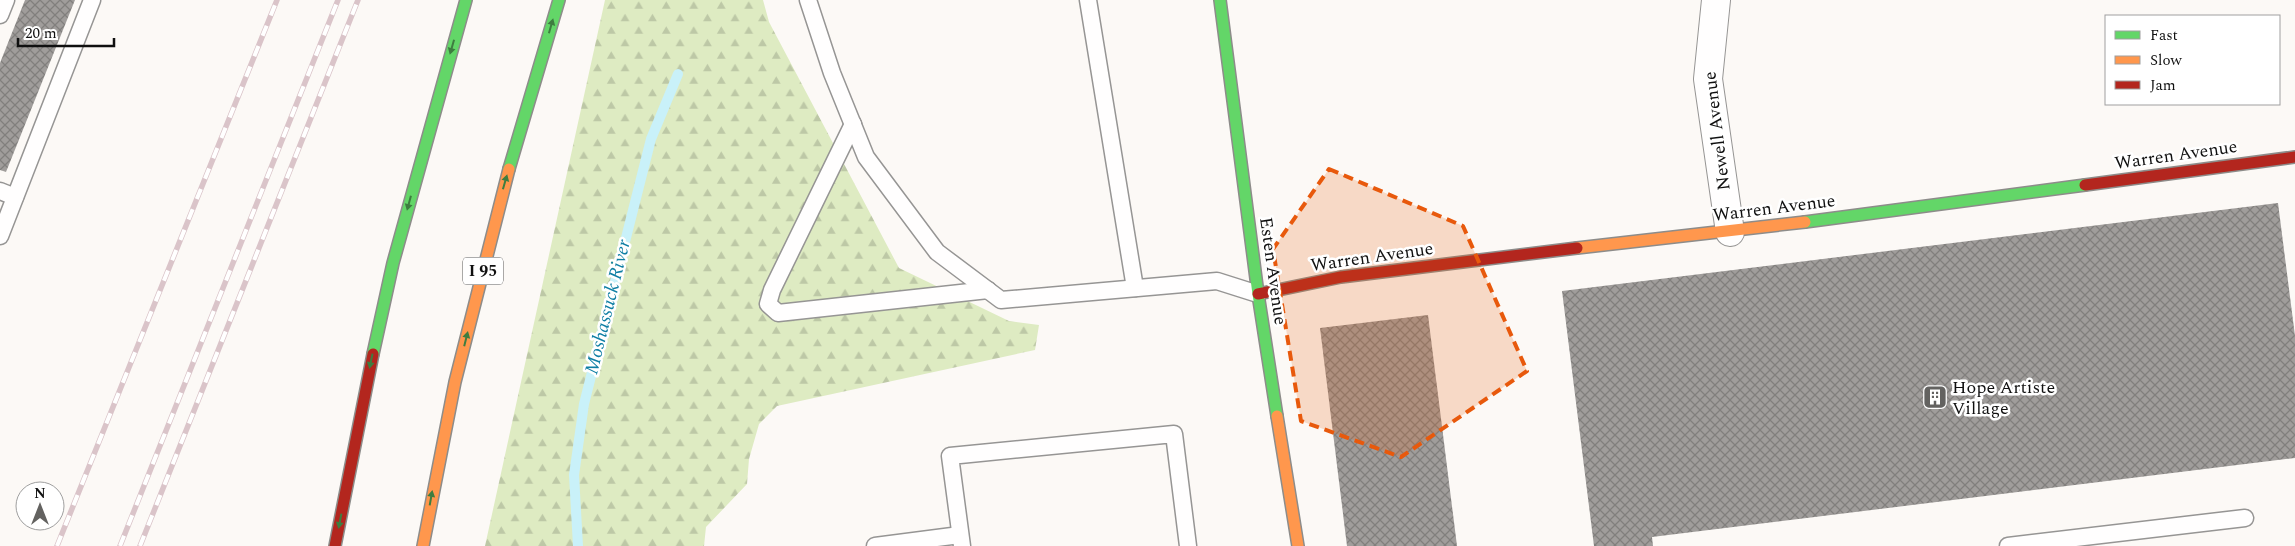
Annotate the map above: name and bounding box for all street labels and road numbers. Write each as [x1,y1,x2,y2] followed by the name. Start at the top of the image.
[1696,70,1738,192] street label: Newell Avenue
[2113,133,2239,177] street label: Warren Avenue
[1711,187,1837,229] street label: Warren Avenue
[1252,215,1294,327] street label: Esten Avenue
[1309,235,1435,279] street label: Warren Avenue
[463,258,503,284] road number: I 95

